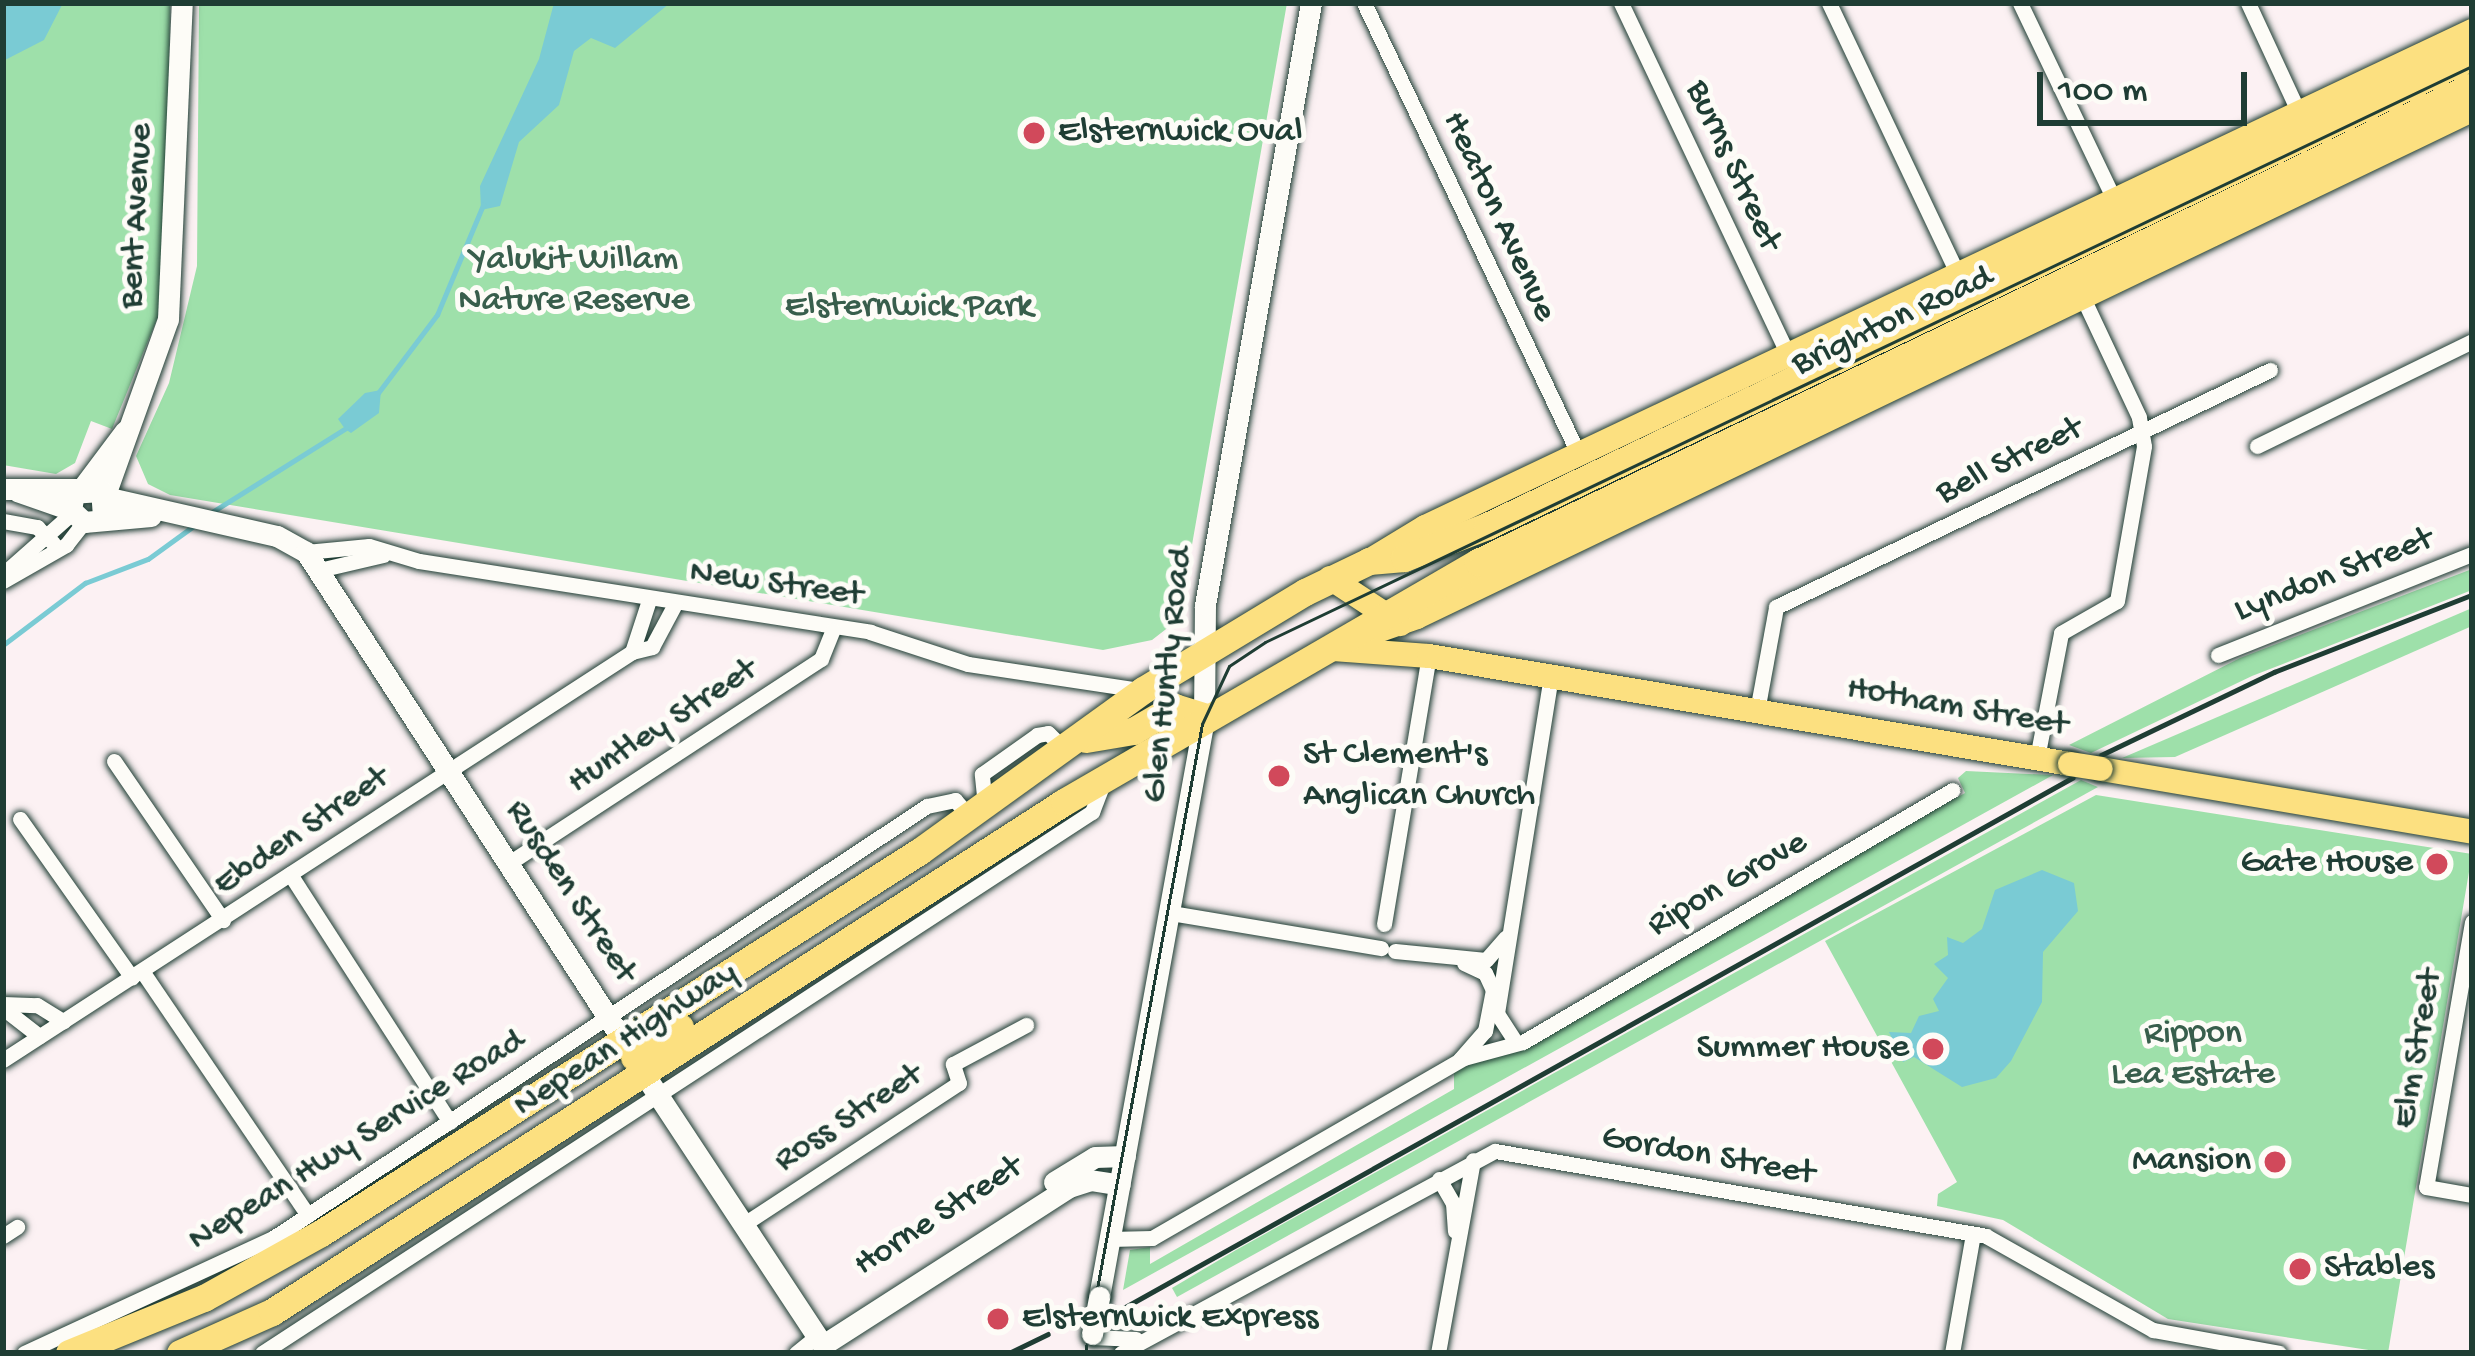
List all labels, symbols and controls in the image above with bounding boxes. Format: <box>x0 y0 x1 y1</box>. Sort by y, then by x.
scale bar <box>2043 48 2253 122</box>
text: 100 m <box>2058 71 2148 114</box>
street label: Burns Street <box>1674 74 1790 258</box>
street label: Heaton Avenue <box>1431 105 1565 329</box>
place label: Elsternwick Oval <box>1058 111 1303 155</box>
marker: Elsternwick Oval <box>1021 120 1047 146</box>
street label: Bent Avenue <box>112 122 164 310</box>
park label: Yalukit Willam Nature Reserve <box>458 238 690 323</box>
street label: Brighton Road <box>1786 257 2000 387</box>
park label: Elsternwick Park <box>785 286 1033 330</box>
street label: Bell Street <box>1930 408 2090 516</box>
street label: Lyndon Street <box>2229 518 2439 634</box>
street label: Glen Huntly Road <box>1134 545 1204 805</box>
street label: New Street <box>687 551 865 619</box>
street label: Huntley Street <box>560 650 766 804</box>
street label: Hotham Street <box>1843 667 2071 749</box>
place label: St Clement's Anglican Church <box>1303 733 1535 818</box>
street label: Ebden Street <box>206 757 398 907</box>
marker: St Clement's Anglican Church <box>1266 763 1292 789</box>
street label: Rusden Street <box>495 792 645 992</box>
street label: Ripon Grove <box>1640 822 1816 948</box>
place label: Gate House <box>2241 842 2413 886</box>
marker: Gate House <box>2424 851 2450 877</box>
street label: Nepean Highway <box>506 952 746 1128</box>
street label: Elm Street <box>2384 966 2454 1132</box>
park label: Rippon Lea Estate <box>2111 1012 2275 1097</box>
street label: Nepean Hwy Service Road <box>181 1020 533 1262</box>
place label: Summer House <box>1696 1027 1909 1071</box>
marker: Summer House <box>1920 1036 1946 1062</box>
street label: Ross Street <box>767 1055 931 1183</box>
street label: Gordon Street <box>1598 1117 1818 1197</box>
place label: Mansion <box>2132 1140 2251 1184</box>
street label: Horne Street <box>847 1147 1031 1287</box>
marker: Mansion <box>2262 1149 2288 1175</box>
place label: Stables <box>2324 1247 2434 1291</box>
marker: Stables <box>2287 1256 2313 1282</box>
place label: Elsternwick Express <box>1022 1297 1318 1341</box>
marker: Elsternwick Express <box>985 1306 1011 1332</box>

